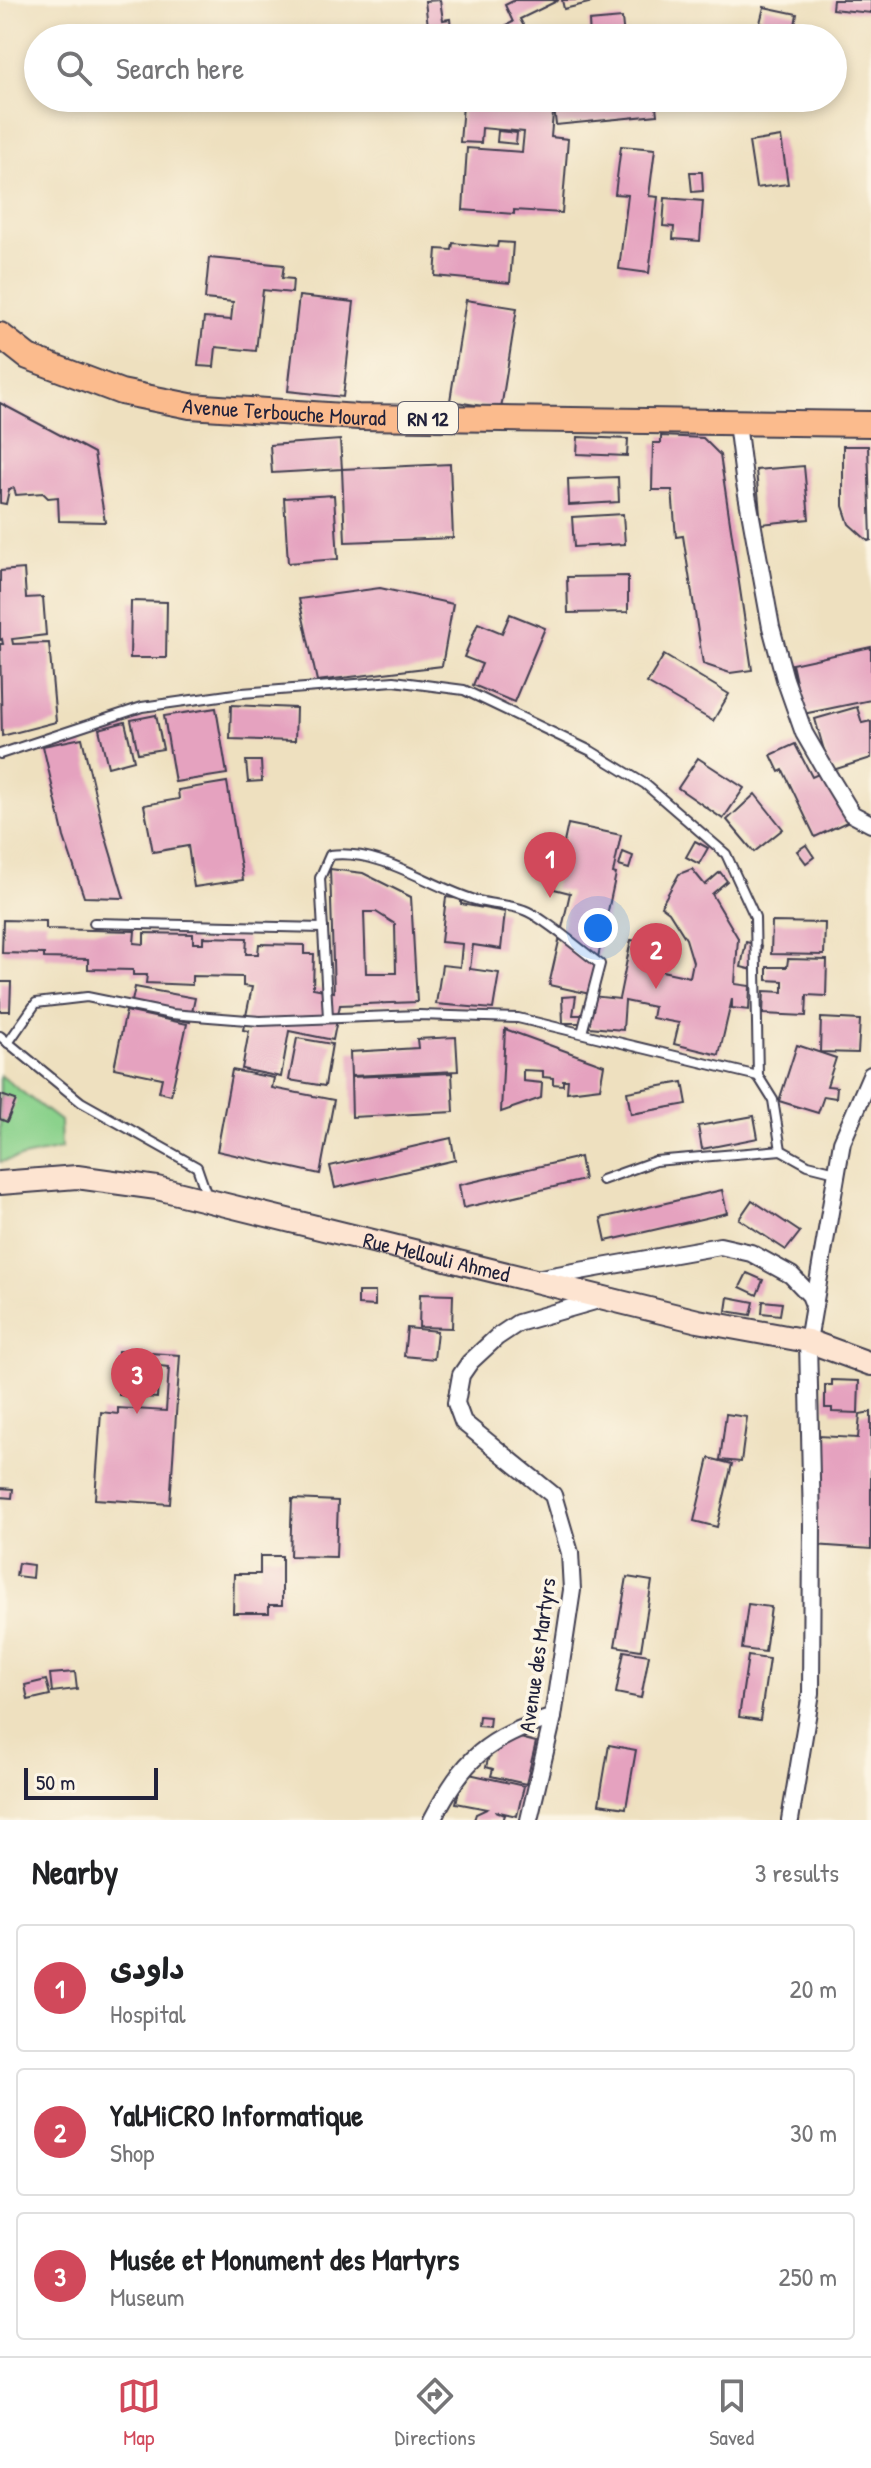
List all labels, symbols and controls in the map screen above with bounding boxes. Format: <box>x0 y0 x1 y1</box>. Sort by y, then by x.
search box <box>24 24 847 112</box>
icon: search <box>52 46 96 90</box>
text: Search here <box>116 48 244 88</box>
street label: Avenue Terbouche Mourad <box>180 390 387 432</box>
road number: RN 12 <box>398 402 458 434</box>
pin: 1 <box>524 832 576 898</box>
your location <box>578 908 618 948</box>
pin: 2 <box>630 923 682 989</box>
street label: Rue Mellouli Ahmed <box>360 1224 513 1289</box>
pin: 3 <box>111 1348 163 1414</box>
street label: Avenue des Martyrs <box>511 1576 563 1734</box>
scale bar <box>24 1764 158 1800</box>
text: 50 m <box>36 1767 75 1797</box>
text: Nearby <box>32 1849 118 1895</box>
text: 3 results <box>755 1855 839 1890</box>
text: داودى <box>110 1948 185 1988</box>
text: 1 <box>55 1971 65 2006</box>
text: 20 m <box>790 1971 837 2006</box>
text: Hospital <box>110 1996 186 2031</box>
text: YalMiCRO Informatique <box>110 2095 363 2135</box>
text: 2 <box>54 2115 66 2150</box>
text: 30 m <box>790 2115 837 2150</box>
text: Shop <box>110 2135 154 2170</box>
text: Musée et Monument des Martyrs <box>110 2239 459 2279</box>
text: 3 <box>54 2259 66 2294</box>
text: 250 m <box>779 2259 837 2294</box>
text: Museum <box>110 2279 184 2314</box>
tab: Map <box>117 2374 161 2452</box>
tab: Directions <box>395 2374 476 2452</box>
tab: Saved <box>709 2374 754 2452</box>

